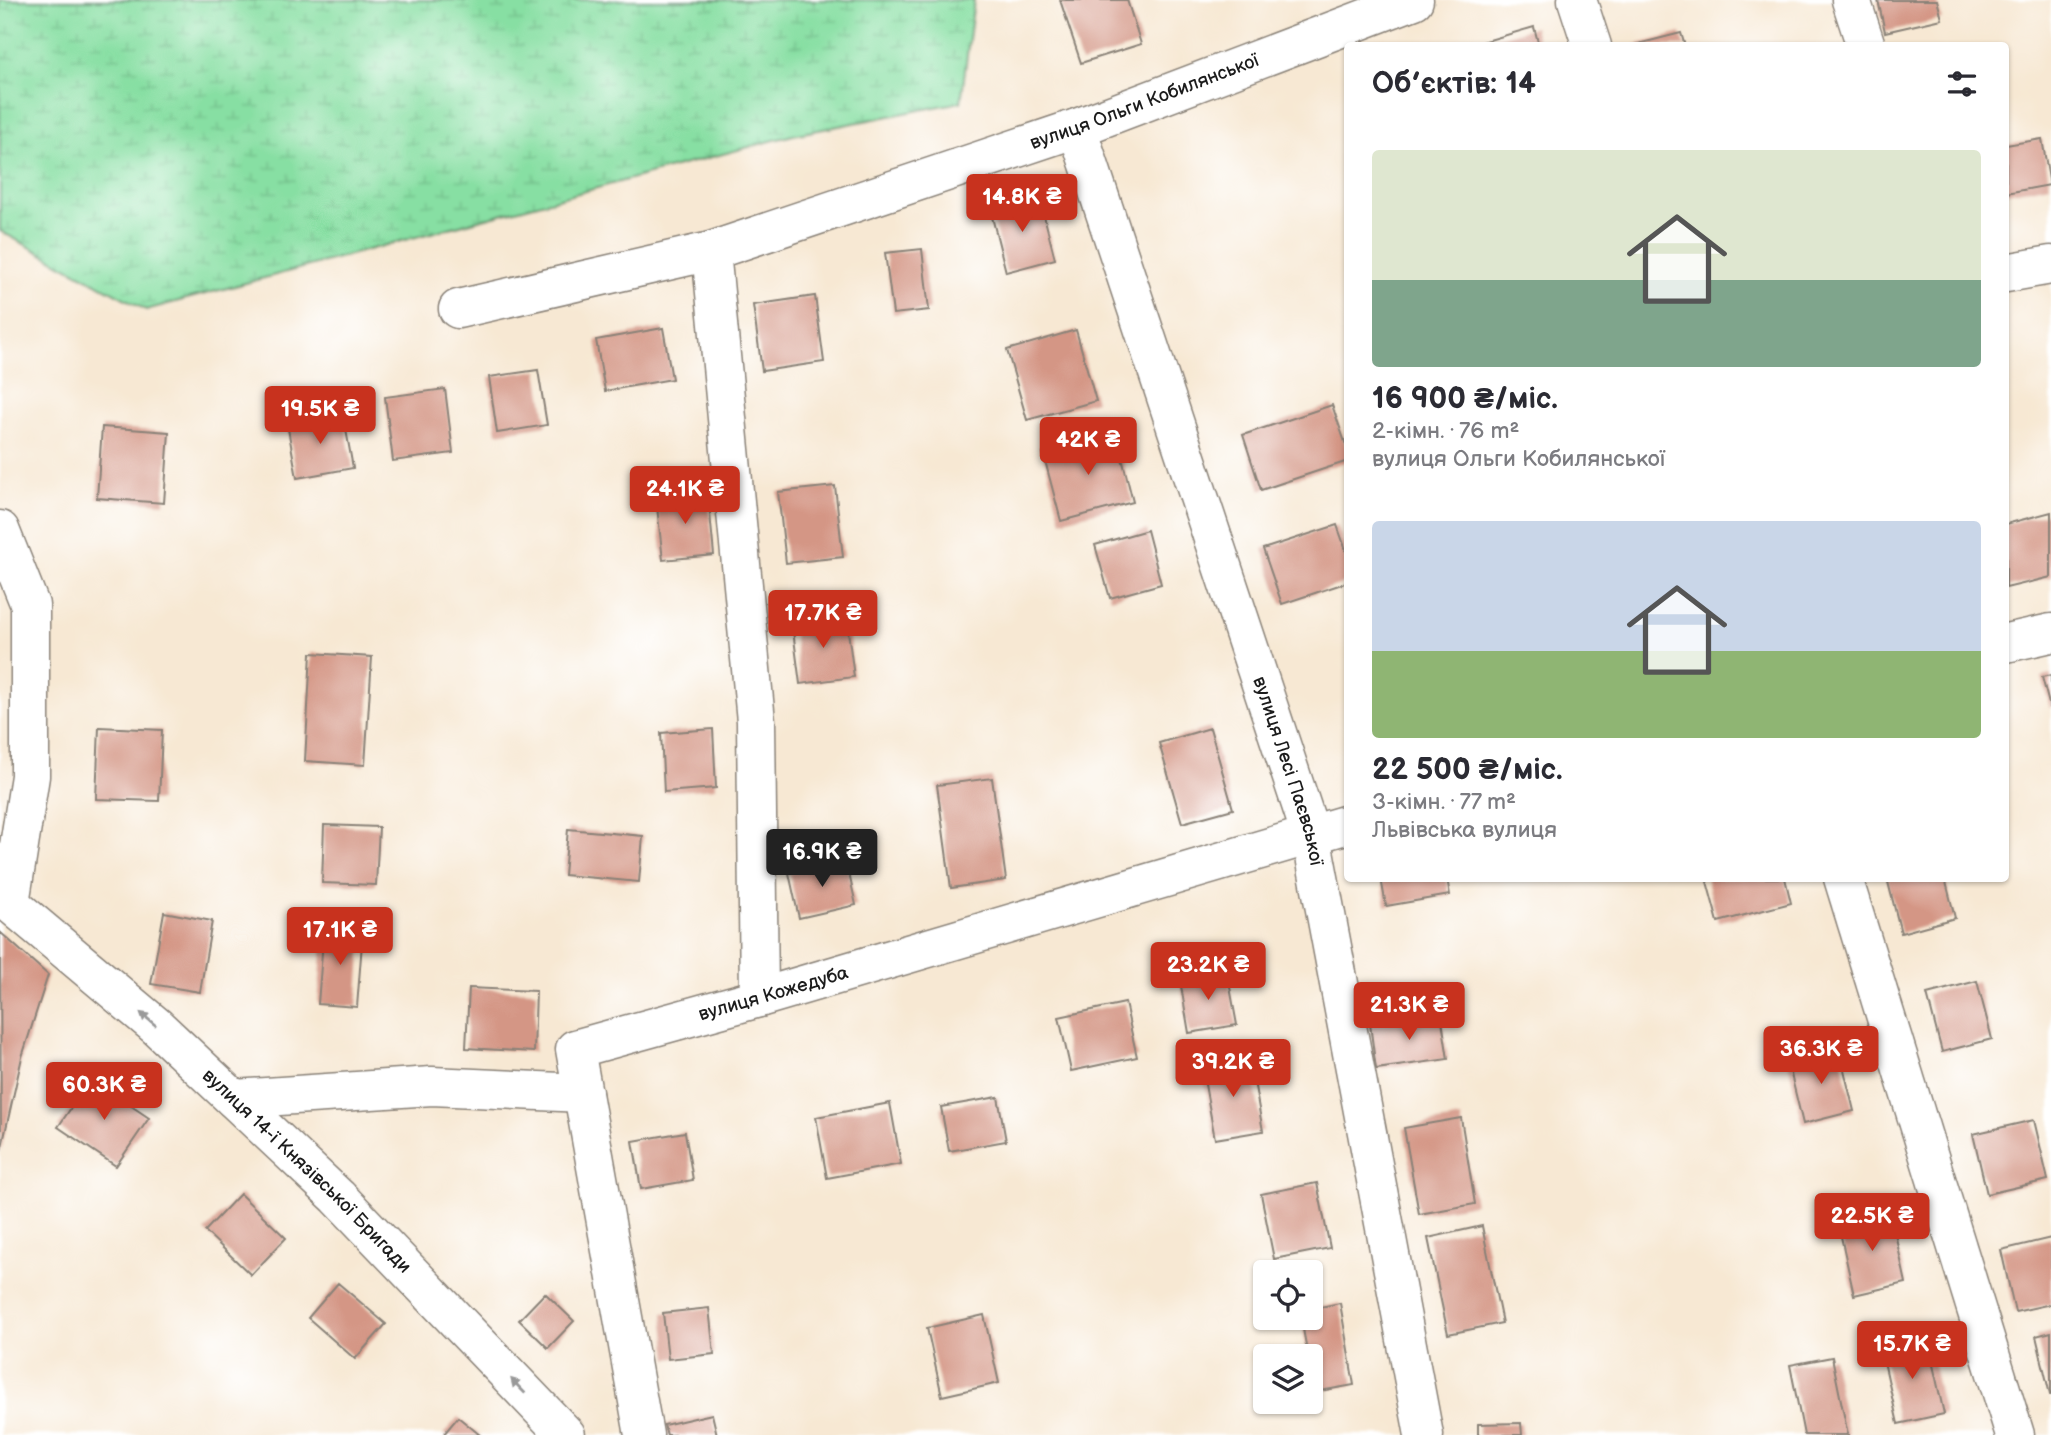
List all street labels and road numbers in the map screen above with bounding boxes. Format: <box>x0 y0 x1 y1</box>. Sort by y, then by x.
street label: вулиця Ольги Кобилянської <box>1027 48 1262 154</box>
street label: вулиця Лесі Паєвської <box>1248 674 1328 868</box>
street label: вулиця Кожедуба <box>696 961 851 1026</box>
street label: вулиця 14-ї Князівської Бригади <box>198 1064 416 1278</box>

